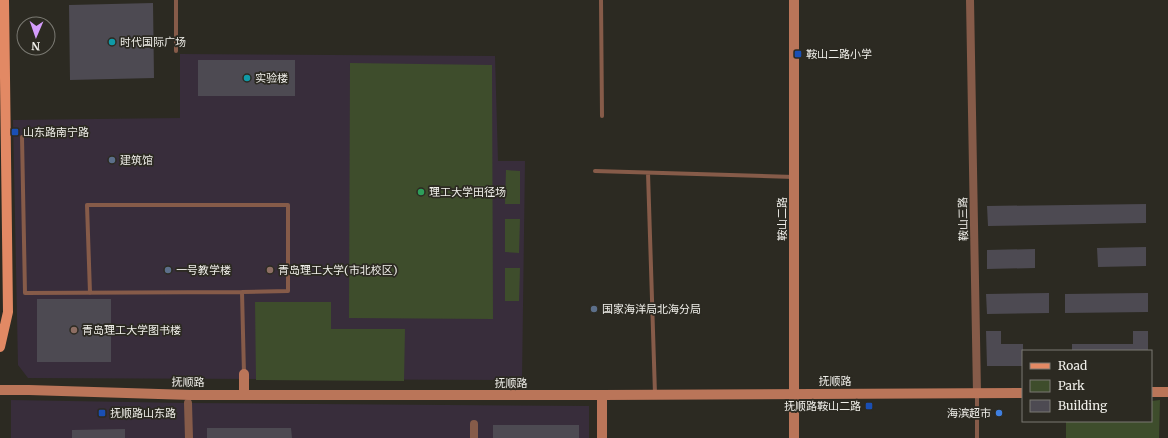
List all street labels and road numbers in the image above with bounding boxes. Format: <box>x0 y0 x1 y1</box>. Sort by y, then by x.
street label: 鞍山二路 <box>775 197 789 241</box>
street label: 鞍山三路 <box>956 197 970 241</box>
street label: 抚顺路 <box>819 374 852 388</box>
street label: 抚顺路 <box>171 375 205 389</box>
street label: 抚顺路 <box>495 376 528 390</box>

